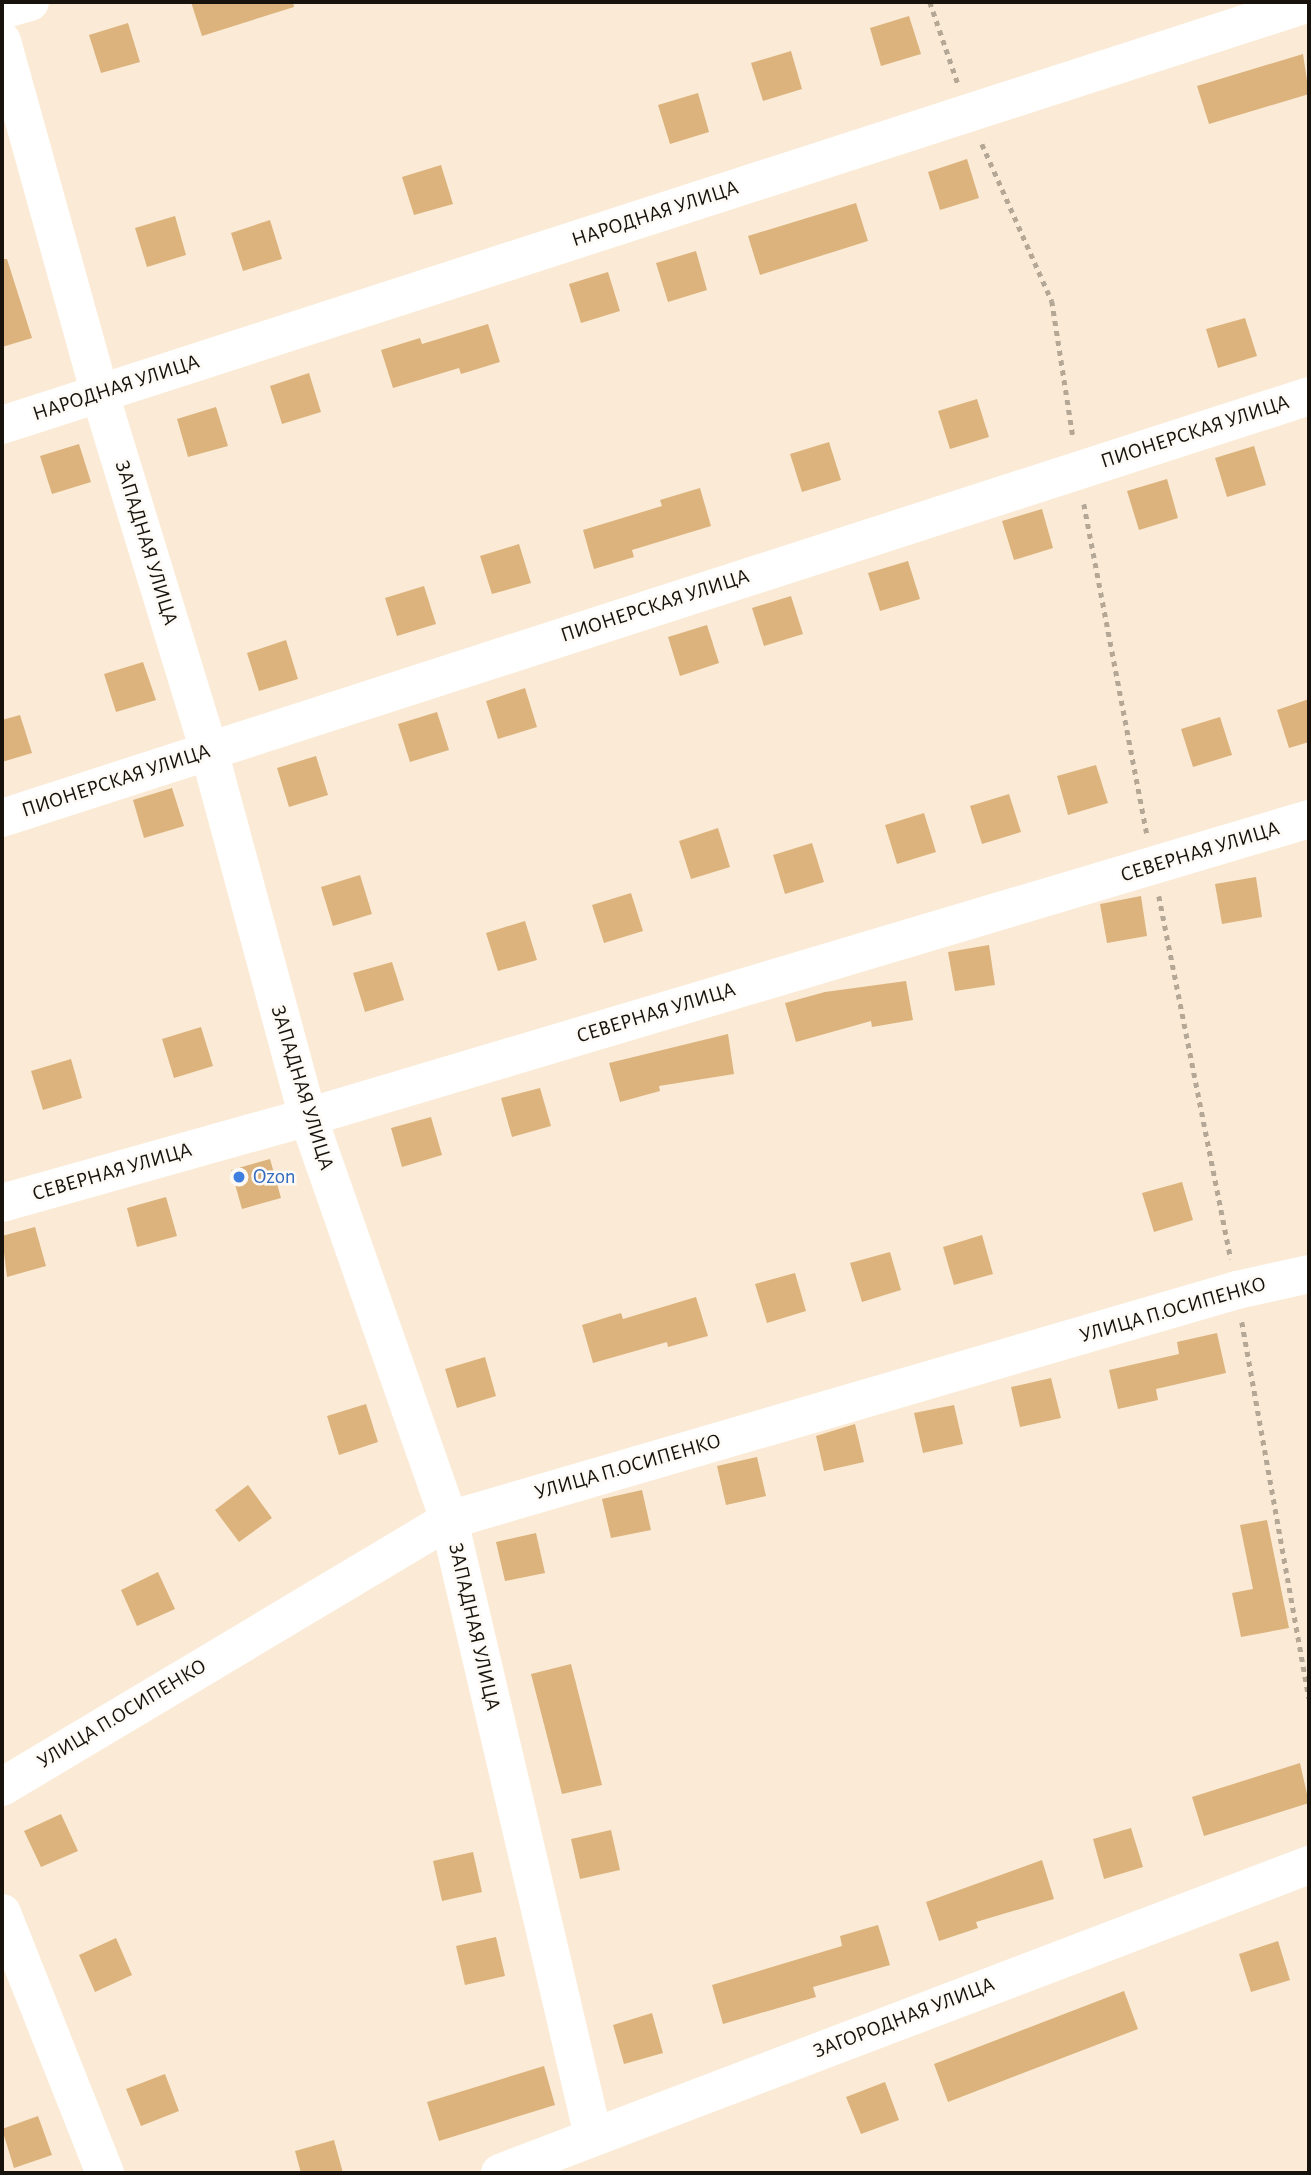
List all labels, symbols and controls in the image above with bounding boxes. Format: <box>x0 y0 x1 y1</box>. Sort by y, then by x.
street label: НАРОДНАЯ УЛИЦА <box>568 175 742 253</box>
street label: НАРОДНАЯ УЛИЦА <box>29 349 203 427</box>
street label: ПИОНЕРСКАЯ УЛИЦА <box>1098 390 1292 474</box>
street label: ЗАПАДНАЯ УЛИЦА <box>109 458 183 628</box>
street label: ПИОНЕРСКАЯ УЛИЦА <box>558 564 752 648</box>
street label: ПИОНЕРСКАЯ УЛИЦА <box>19 739 213 823</box>
street label: СЕВЕРНАЯ УЛИЦА <box>1118 816 1282 888</box>
street label: СЕВЕРНАЯ УЛИЦА <box>574 977 738 1049</box>
street label: ЗАПАДНАЯ УЛИЦА <box>265 1003 339 1173</box>
street label: СЕВЕРНАЯ УЛИЦА <box>29 1137 195 1207</box>
place label: Ozon <box>253 1164 296 1190</box>
marker: Ozon <box>231 1169 247 1185</box>
street label: УЛИЦА П.ОСИПЕНКО <box>1077 1271 1269 1349</box>
street label: УЛИЦА П.ОСИПЕНКО <box>532 1428 724 1506</box>
street label: ЗАПАДНАЯ УЛИЦА <box>443 1541 505 1713</box>
street label: УЛИЦА П.ОСИПЕНКО <box>33 1654 211 1774</box>
street label: ЗАГОРОДНАЯ УЛИЦА <box>810 1972 998 2064</box>

